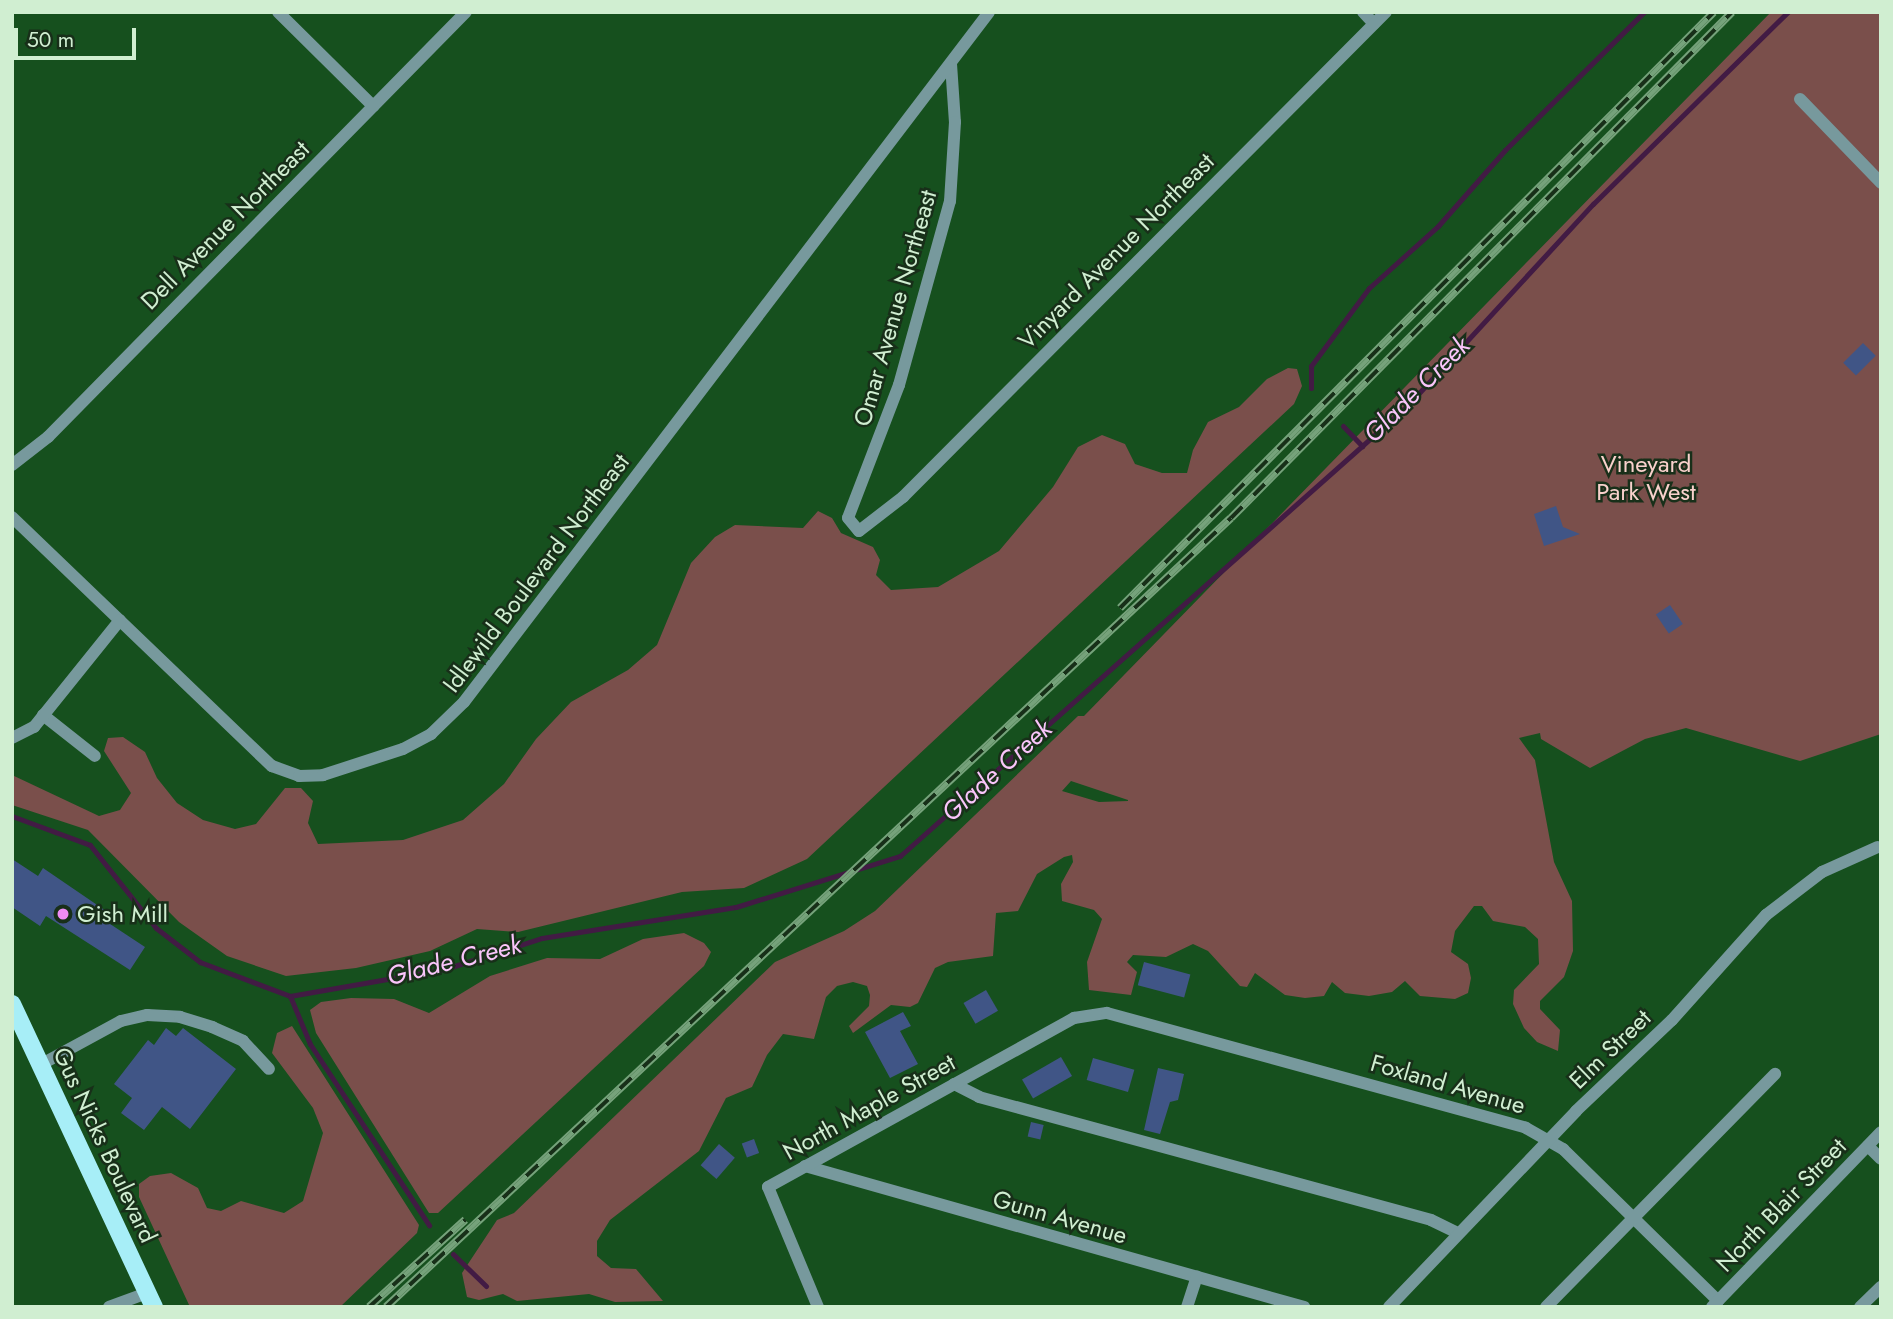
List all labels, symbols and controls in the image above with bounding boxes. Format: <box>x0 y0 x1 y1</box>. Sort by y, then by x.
scale bar <box>18 14 140 58</box>
text: 50 m <box>27 25 74 55</box>
street label: Dell Avenue Northeast <box>135 135 315 315</box>
street label: Vinyard Avenue Northeast <box>1012 147 1220 355</box>
street label: Omar Avenue Northeast <box>847 187 943 429</box>
water label: Glade Creek <box>1357 330 1477 450</box>
street label: Idlewild Boulevard Northeast <box>437 448 635 698</box>
park label: Vineyard Park West <box>1596 450 1696 506</box>
water label: Glade Creek <box>935 713 1059 829</box>
place label: Gish Mill <box>77 900 168 928</box>
marker: Gish Mill <box>55 906 71 922</box>
water label: Glade Creek <box>383 929 525 993</box>
street label: Elm Street <box>1563 1003 1657 1095</box>
street label: Gus Nicks Boulevard <box>47 1043 163 1247</box>
street label: North Maple Street <box>778 1048 960 1166</box>
street label: Foxland Avenue <box>1367 1048 1529 1120</box>
street label: North Blair Street <box>1710 1132 1852 1278</box>
street label: Gunn Avenue <box>990 1184 1130 1250</box>

